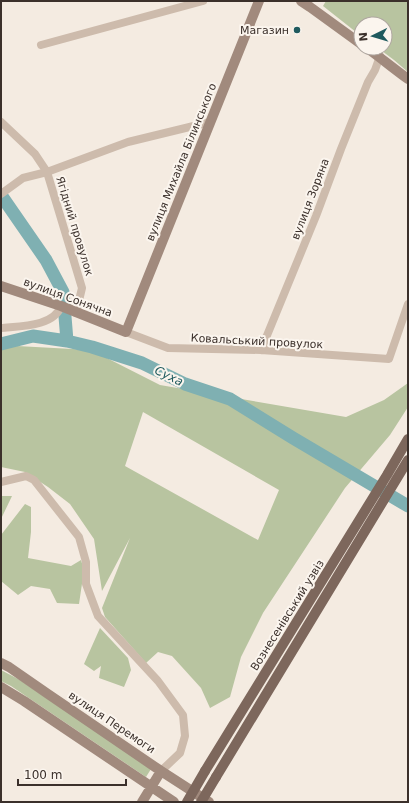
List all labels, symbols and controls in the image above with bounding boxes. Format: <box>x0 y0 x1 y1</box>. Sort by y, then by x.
north arrow <box>353 16 393 56</box>
place label: Магазин <box>240 24 289 37</box>
marker: Магазин <box>292 25 302 35</box>
text: N <box>357 32 370 42</box>
street label: вулиця Михайла Білинського <box>144 81 219 243</box>
street label: вулиця Зоряна <box>289 157 332 242</box>
street label: Ягідний провулок <box>53 175 96 278</box>
street label: вулиця Сонячна <box>22 275 114 320</box>
street label: Ковальський провулок <box>190 332 324 351</box>
water label: Суха <box>152 363 186 389</box>
street label: Вознесенівський узвіз <box>248 557 327 673</box>
street label: вулиця Перемоги <box>66 689 157 756</box>
scale bar <box>18 761 126 787</box>
text: 100 m <box>24 768 62 782</box>

